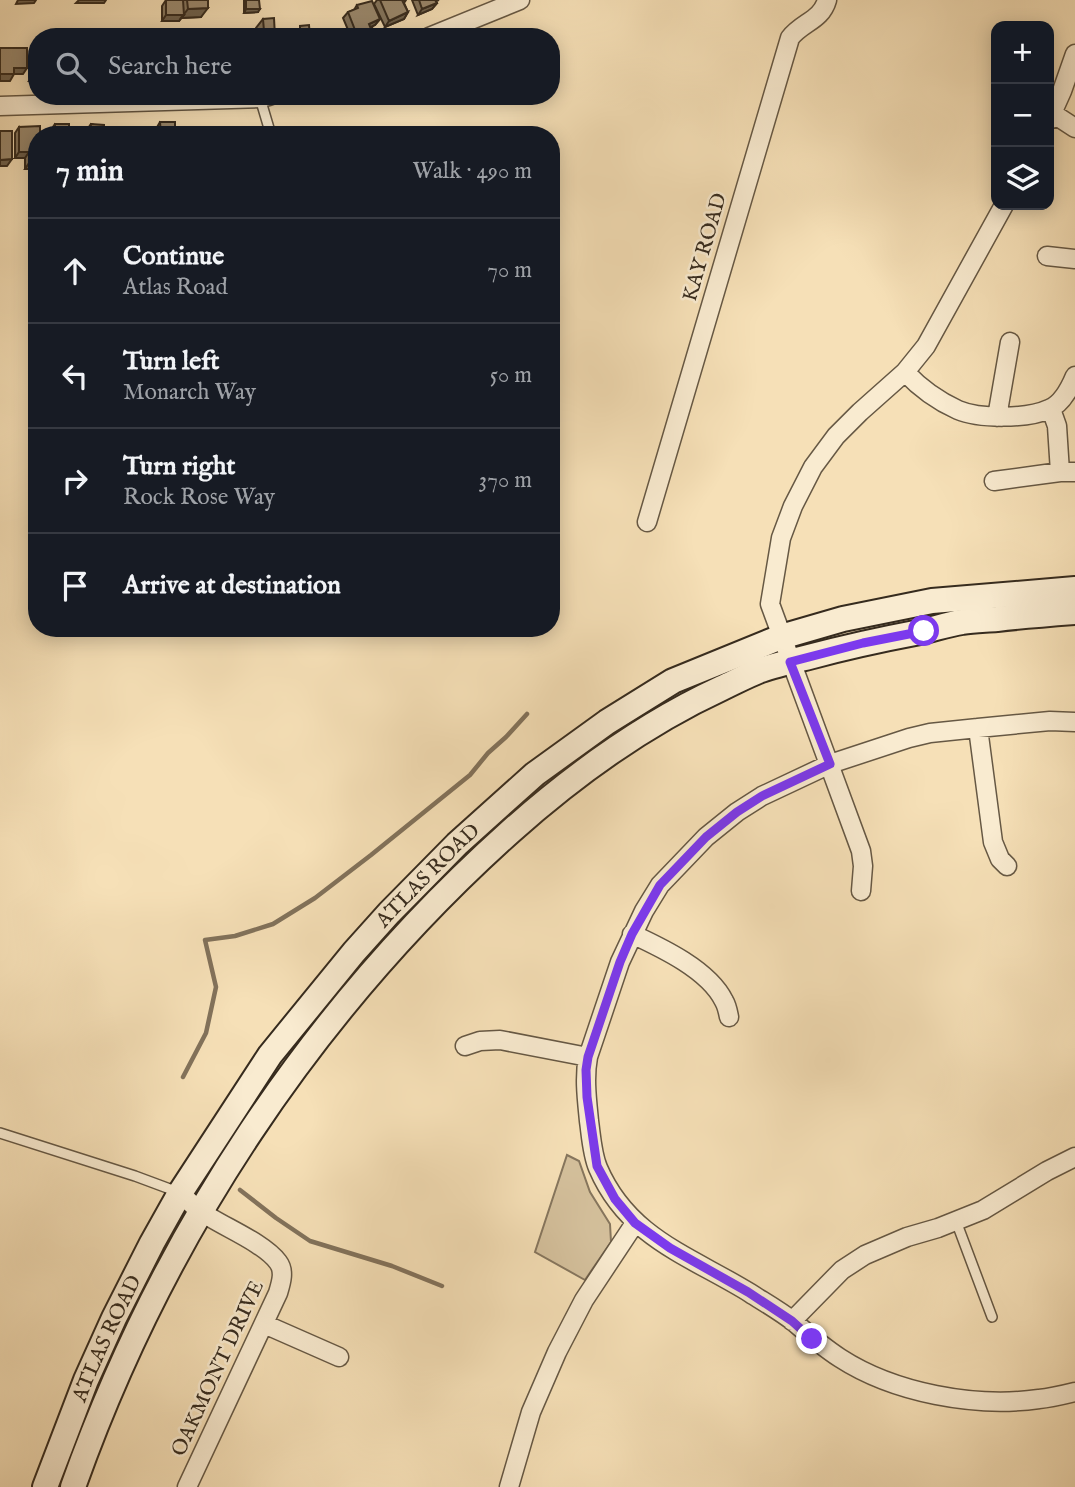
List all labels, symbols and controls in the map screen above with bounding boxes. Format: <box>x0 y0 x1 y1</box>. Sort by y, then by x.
map controls <box>991 21 1054 210</box>
button: + <box>991 21 1054 84</box>
search box <box>28 28 560 105</box>
icon: search <box>52 48 90 86</box>
text: Search here <box>108 50 232 83</box>
button: − <box>991 84 1054 147</box>
button: layers <box>991 147 1054 210</box>
text: 7 min <box>56 153 124 191</box>
text: Walk · 490 m <box>412 157 532 186</box>
street label: KAY ROAD <box>677 190 734 305</box>
text: Continue <box>123 240 224 273</box>
icon: ahead <box>56 252 94 290</box>
text: 70 m <box>487 256 532 285</box>
text: Atlas Road <box>123 273 228 302</box>
text: Turn left <box>123 345 220 378</box>
icon: left <box>56 357 94 395</box>
text: 50 m <box>490 361 532 390</box>
text: Monarch Way <box>123 378 256 407</box>
text: Turn right <box>123 450 236 483</box>
icon: right <box>56 462 94 500</box>
text: 370 m <box>479 466 532 495</box>
text: Rock Rose Way <box>123 483 275 512</box>
icon: arrive <box>56 567 94 605</box>
text: Arrive at destination <box>123 569 341 602</box>
route start <box>908 615 939 646</box>
street label: ATLAS ROAD <box>370 818 486 935</box>
street label: ATLAS ROAD <box>67 1271 149 1407</box>
street label: OAKMONT DRIVE <box>166 1276 271 1461</box>
route end <box>796 1323 827 1354</box>

